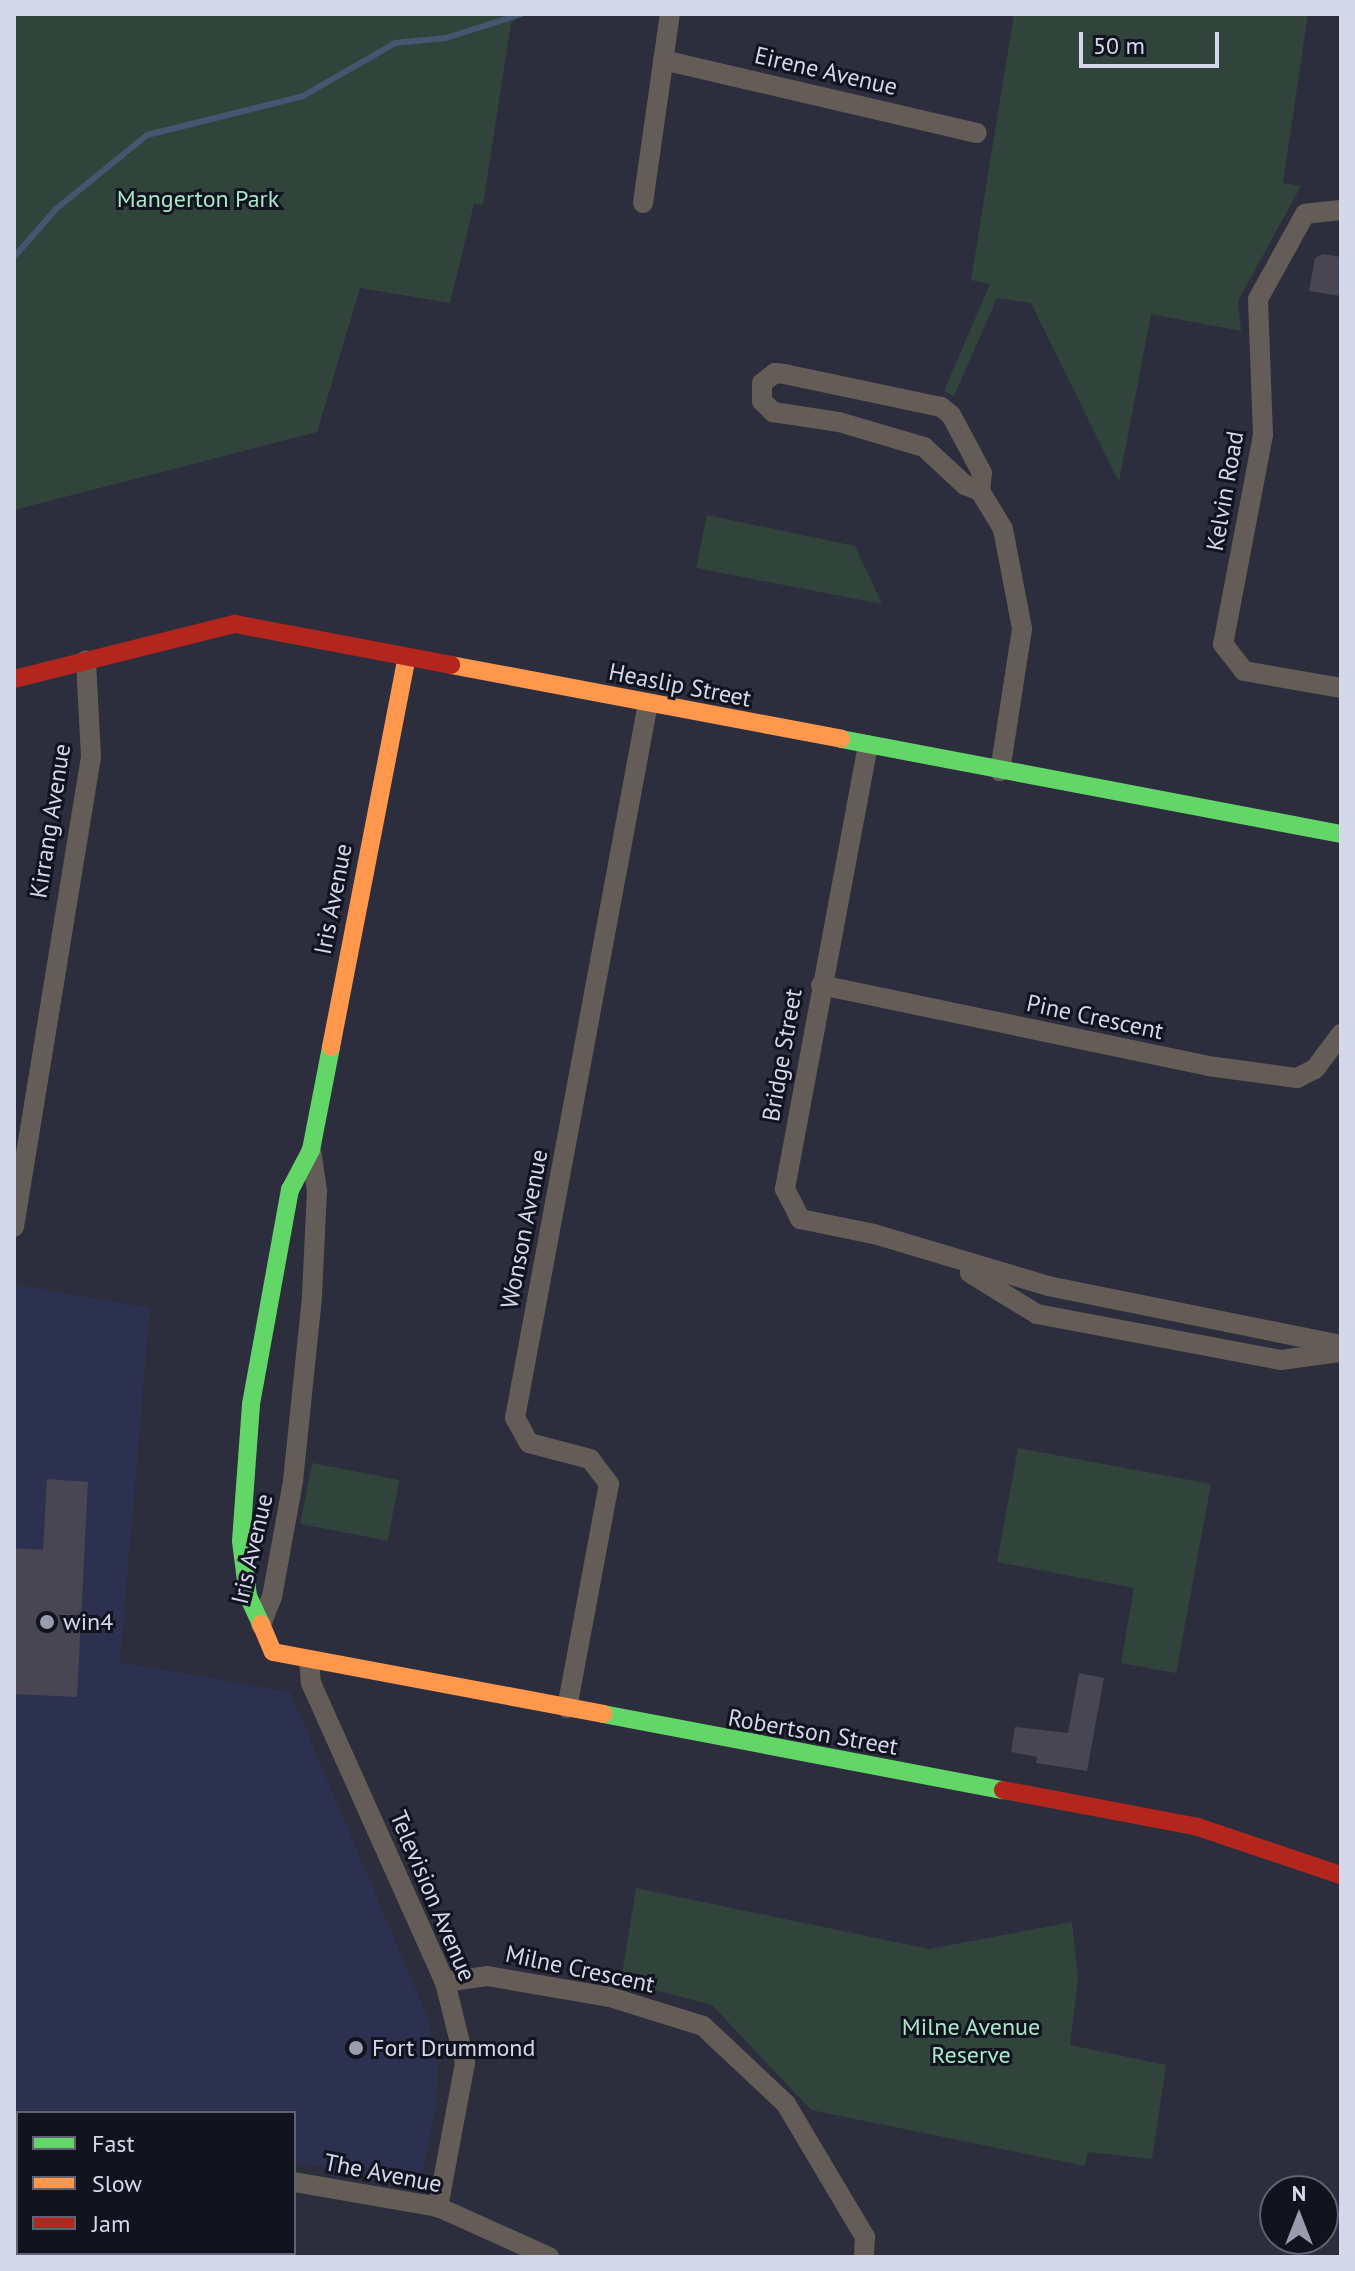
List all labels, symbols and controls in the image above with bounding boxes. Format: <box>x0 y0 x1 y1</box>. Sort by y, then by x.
scale bar <box>1083 16 1223 66</box>
text: 50 m <box>1093 30 1145 61</box>
street label: Eirene Avenue <box>751 41 901 101</box>
park label: Mangerton Park <box>117 185 279 213</box>
street label: Kelvin Road <box>1200 429 1250 553</box>
street label: Heaslip Street <box>606 657 754 713</box>
street label: Kirrang Avenue <box>24 741 76 901</box>
street label: Iris Avenue <box>308 841 358 957</box>
street label: Bridge Street <box>756 986 808 1124</box>
street label: Pine Crescent <box>1024 988 1166 1046</box>
street label: Wonson Avenue <box>494 1147 554 1311</box>
street label: Iris Avenue <box>225 1491 279 1607</box>
place label: win4 <box>63 1608 113 1636</box>
marker: win4 <box>38 1613 56 1631</box>
street label: Robertson Street <box>726 1703 900 1761</box>
street label: Television Avenue <box>384 1806 482 1986</box>
street label: Milne Crescent <box>503 1939 657 1999</box>
park label: Milne Avenue Reserve <box>901 2013 1041 2069</box>
place label: Fort Drummond <box>372 2034 535 2062</box>
marker: Fort Drummond <box>347 2039 365 2057</box>
legend <box>16 2111 296 2255</box>
text: Fast <box>92 2128 135 2159</box>
street label: The Avenue <box>321 2147 445 2199</box>
text: Slow <box>92 2168 142 2199</box>
north arrow <box>1259 2175 1339 2255</box>
text: N <box>1292 2179 1306 2207</box>
text: Jam <box>92 2208 130 2239</box>

